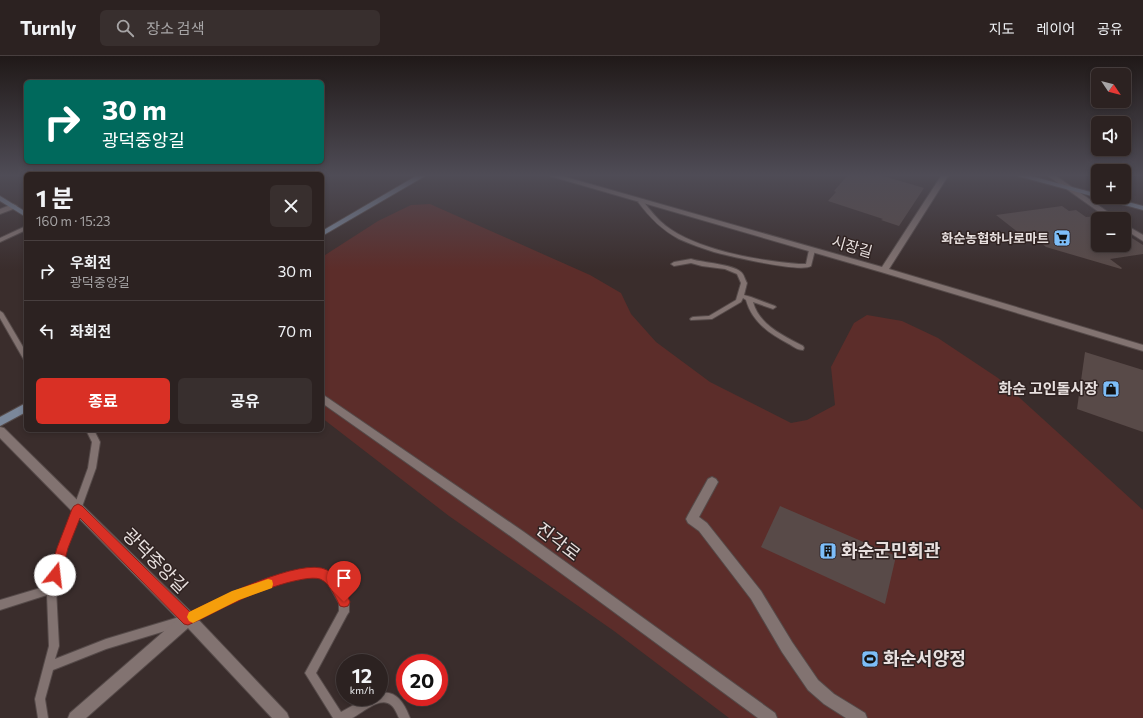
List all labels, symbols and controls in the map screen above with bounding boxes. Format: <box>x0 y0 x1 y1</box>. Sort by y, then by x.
search box <box>100 10 380 46</box>
text: Turnly <box>20 16 76 39</box>
icon: search <box>114 17 136 39</box>
text: 장소 검색 <box>146 19 204 37</box>
text: 지도 <box>989 20 1015 37</box>
text: 레이어 <box>1037 20 1075 37</box>
text: 공유 <box>1097 20 1123 37</box>
north arrow <box>1091 68 1131 108</box>
map controls <box>1091 68 1131 252</box>
text: 30 m <box>102 92 167 126</box>
icon: right <box>36 96 88 148</box>
button: sound <box>1091 116 1131 156</box>
text: 광덕중앙길 <box>102 129 185 151</box>
button: + <box>1091 164 1131 204</box>
text: 1 분 <box>36 183 74 212</box>
button: close <box>270 185 312 227</box>
button: − <box>1091 212 1131 252</box>
text: 160 m · 15:23 <box>36 213 111 229</box>
supermarket icon: 화순농협하나로마트 <box>1052 228 1072 248</box>
place label: 화순농협하나로마트 <box>941 230 1049 246</box>
street label: 시장길 <box>830 232 875 260</box>
text: 우회전 <box>70 253 111 271</box>
icon: right <box>36 260 58 282</box>
text: 30 m <box>278 262 312 280</box>
text: 광덕중앙길 <box>70 274 130 290</box>
icon: left <box>36 320 58 342</box>
text: 좌회전 <box>70 322 111 340</box>
text: 70 m <box>278 322 312 340</box>
button: 종료 <box>36 378 170 424</box>
button: 공유 <box>178 378 312 424</box>
place label: 화순 고인돌시장 <box>999 379 1098 397</box>
shop icon: 화순 고인돌시장 <box>1101 379 1121 399</box>
street label: 진각로 <box>532 517 585 565</box>
street label: 광덕중앙길 <box>119 523 193 597</box>
place label: 화순군민회관 <box>841 539 941 561</box>
building icon: 화순군민회관 <box>818 541 838 561</box>
position arrow <box>34 554 76 596</box>
pin <box>327 561 361 602</box>
icon: arrive <box>333 567 355 589</box>
place label: 화순서양정 <box>883 647 966 669</box>
sports icon: 화순서양정 <box>860 649 880 669</box>
speed limit sign: 20 <box>396 654 448 706</box>
text: 12 <box>352 663 372 687</box>
text: km/h <box>350 684 374 696</box>

